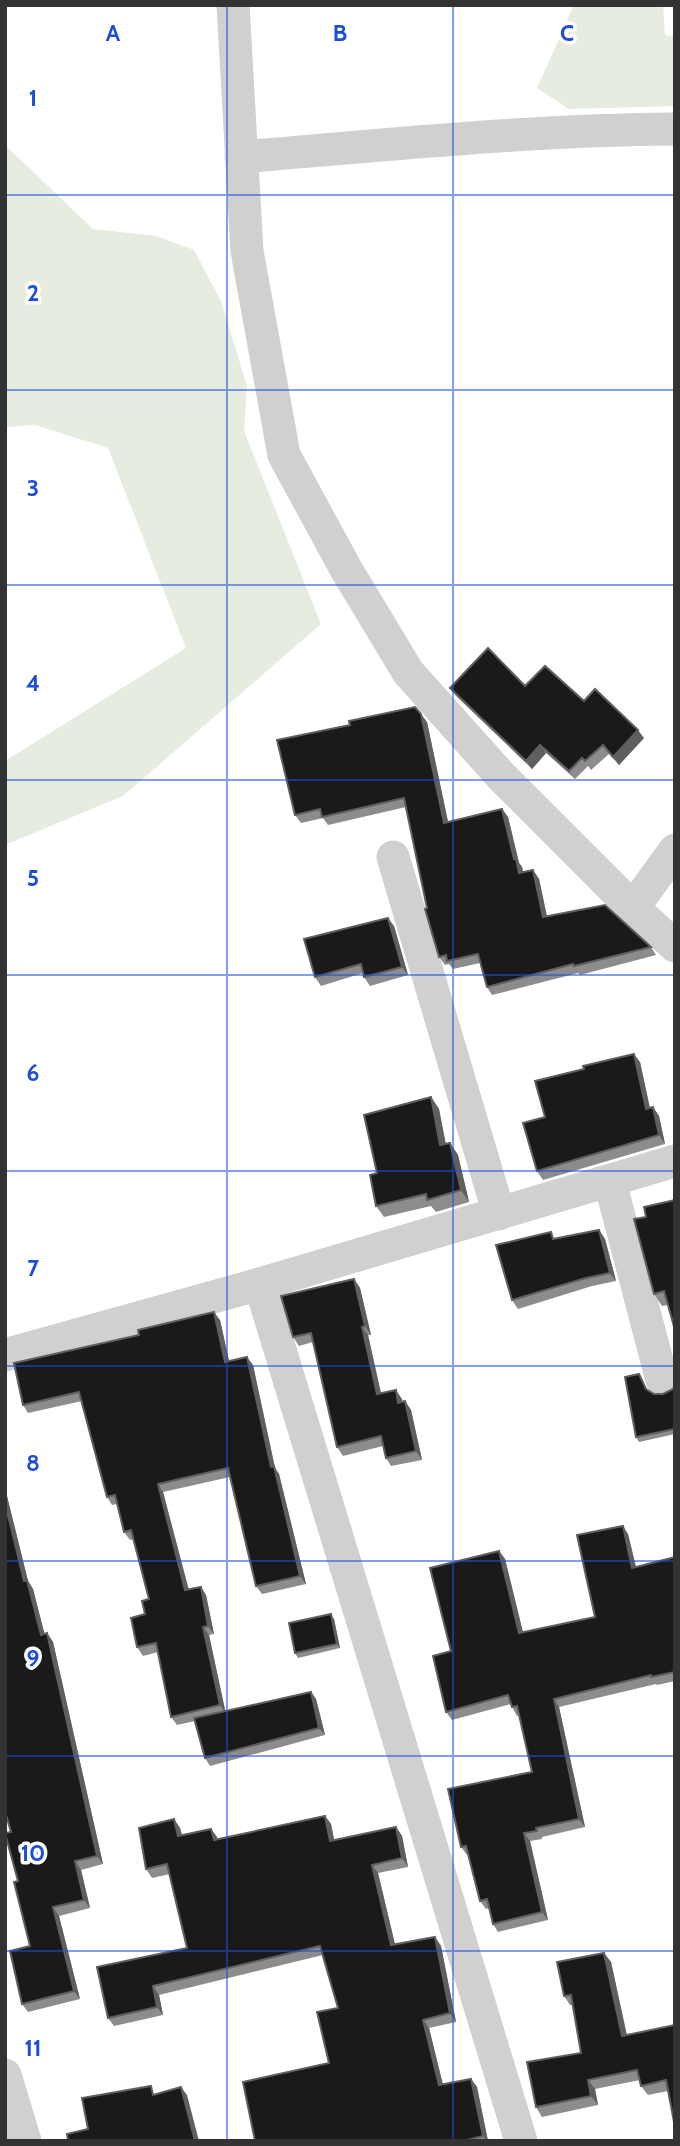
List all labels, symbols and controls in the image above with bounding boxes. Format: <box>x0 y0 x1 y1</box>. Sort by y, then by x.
text: A <box>106 19 121 47</box>
text: B <box>333 19 347 47</box>
text: C <box>560 19 574 47</box>
text: 1 <box>29 84 37 112</box>
text: 2 <box>27 279 39 307</box>
text: 3 <box>27 474 39 502</box>
text: 4 <box>26 669 40 697</box>
text: 5 <box>27 864 39 892</box>
text: 6 <box>27 1059 39 1087</box>
text: 7 <box>27 1254 39 1282</box>
text: 8 <box>26 1449 40 1477</box>
text: 9 <box>27 1644 39 1672</box>
text: 10 <box>21 1839 45 1867</box>
text: 11 <box>25 2034 41 2062</box>

